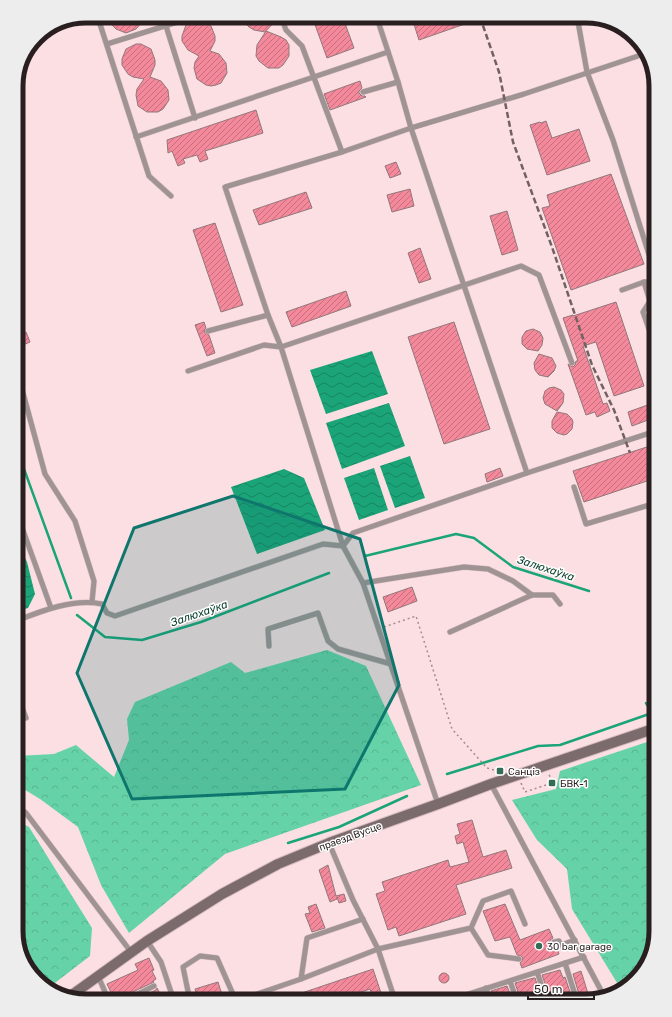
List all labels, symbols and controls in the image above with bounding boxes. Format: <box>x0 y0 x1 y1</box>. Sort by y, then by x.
water label: Залюхаўка <box>515 553 577 584</box>
water label: Залюхаўка <box>168 598 230 630</box>
marker: Санціз <box>495 766 505 776</box>
place label: Санціз <box>508 766 540 778</box>
marker: БВК-1 <box>547 778 557 788</box>
place label: БВК-1 <box>560 778 588 790</box>
street label: праезд Вусце <box>317 820 384 854</box>
marker: 30 bar garage <box>534 941 544 951</box>
place label: 30 bar garage <box>547 941 612 953</box>
scale bar <box>528 975 594 1001</box>
text: 50 m <box>534 982 562 996</box>

